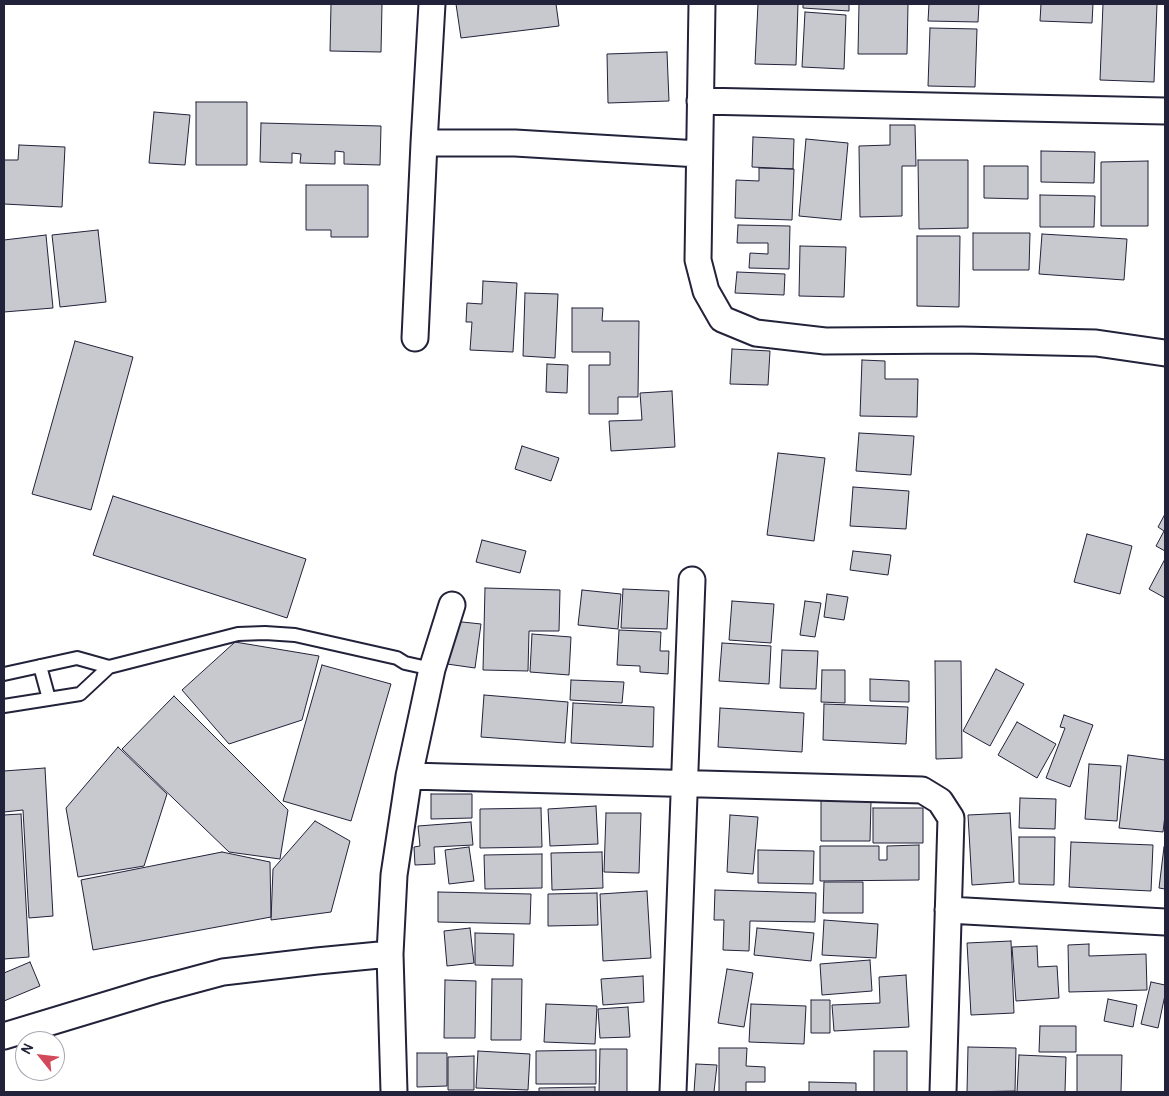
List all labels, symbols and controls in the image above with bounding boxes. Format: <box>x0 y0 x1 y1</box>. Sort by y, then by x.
north arrow <box>15 1031 65 1081</box>
text: N <box>18 1041 37 1057</box>

